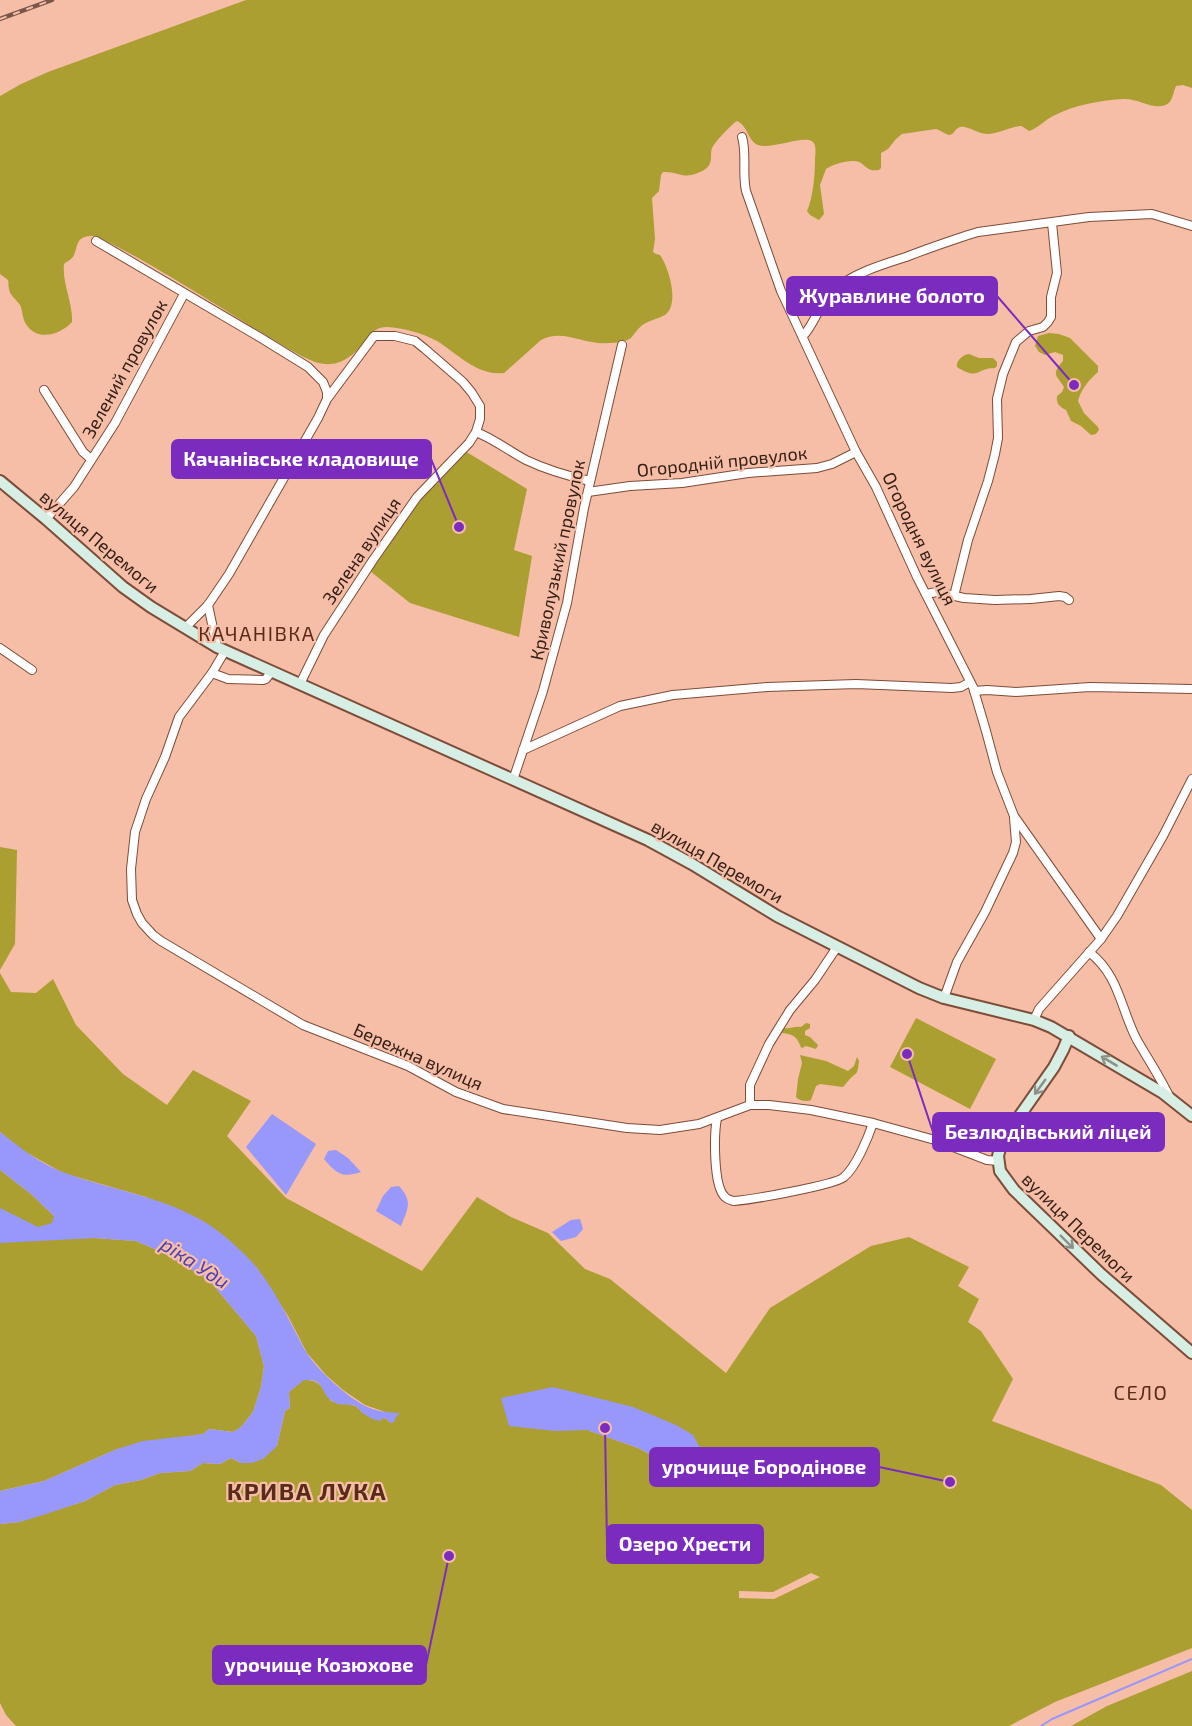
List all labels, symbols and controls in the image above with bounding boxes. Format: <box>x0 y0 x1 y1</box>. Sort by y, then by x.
callout: Журавлине болото <box>787 277 997 315</box>
text: Журавлине болото <box>799 283 985 307</box>
street label: Зелений провулок <box>77 295 172 442</box>
callout: Качанівське кладовище <box>172 440 431 478</box>
street label: Огородній провулок <box>636 441 808 481</box>
text: Качанівське кладовище <box>183 446 419 470</box>
street label: Криволузький провулок <box>525 457 589 662</box>
street label: Огородня вулиця <box>878 468 962 609</box>
street label: вулиця Перемоги <box>36 485 164 597</box>
street label: Зелена вулиця <box>317 493 405 608</box>
district label: КАЧАНІВКА <box>198 621 316 645</box>
street label: вулиця Перемоги <box>648 814 787 908</box>
street label: Бережна вулиця <box>350 1018 486 1094</box>
one-way arrow <box>1101 1055 1118 1067</box>
one-way arrow <box>1034 1079 1046 1095</box>
callout: Безлюдівський ліцей <box>933 1113 1164 1151</box>
text: Безлюдівський ліцей <box>945 1119 1151 1143</box>
street label: вулиця Перемоги <box>1018 1168 1140 1287</box>
water label: ріка Уди <box>157 1231 234 1293</box>
one-way arrow <box>1060 1235 1075 1249</box>
district label: СЕЛО <box>1114 1380 1168 1404</box>
callout: урочище Бородінове <box>650 1448 879 1486</box>
text: урочище Бородінове <box>662 1454 866 1478</box>
district label: КРИВА ЛУКА <box>227 1476 387 1505</box>
callout: Озеро Хрести <box>607 1525 763 1563</box>
text: Озеро Хрести <box>619 1531 751 1555</box>
callout: урочище Козюхове <box>213 1646 426 1684</box>
text: урочище Козюхове <box>225 1652 413 1676</box>

